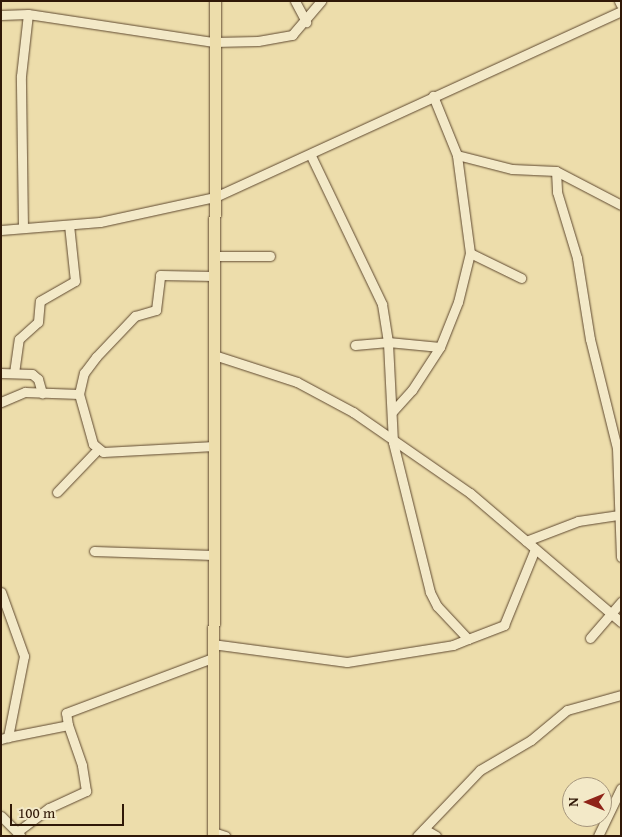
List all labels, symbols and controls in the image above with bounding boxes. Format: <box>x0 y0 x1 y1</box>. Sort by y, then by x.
north arrow <box>562 777 612 827</box>
scale bar <box>12 794 126 826</box>
text: N <box>563 797 583 807</box>
text: 100 m <box>18 802 55 823</box>

